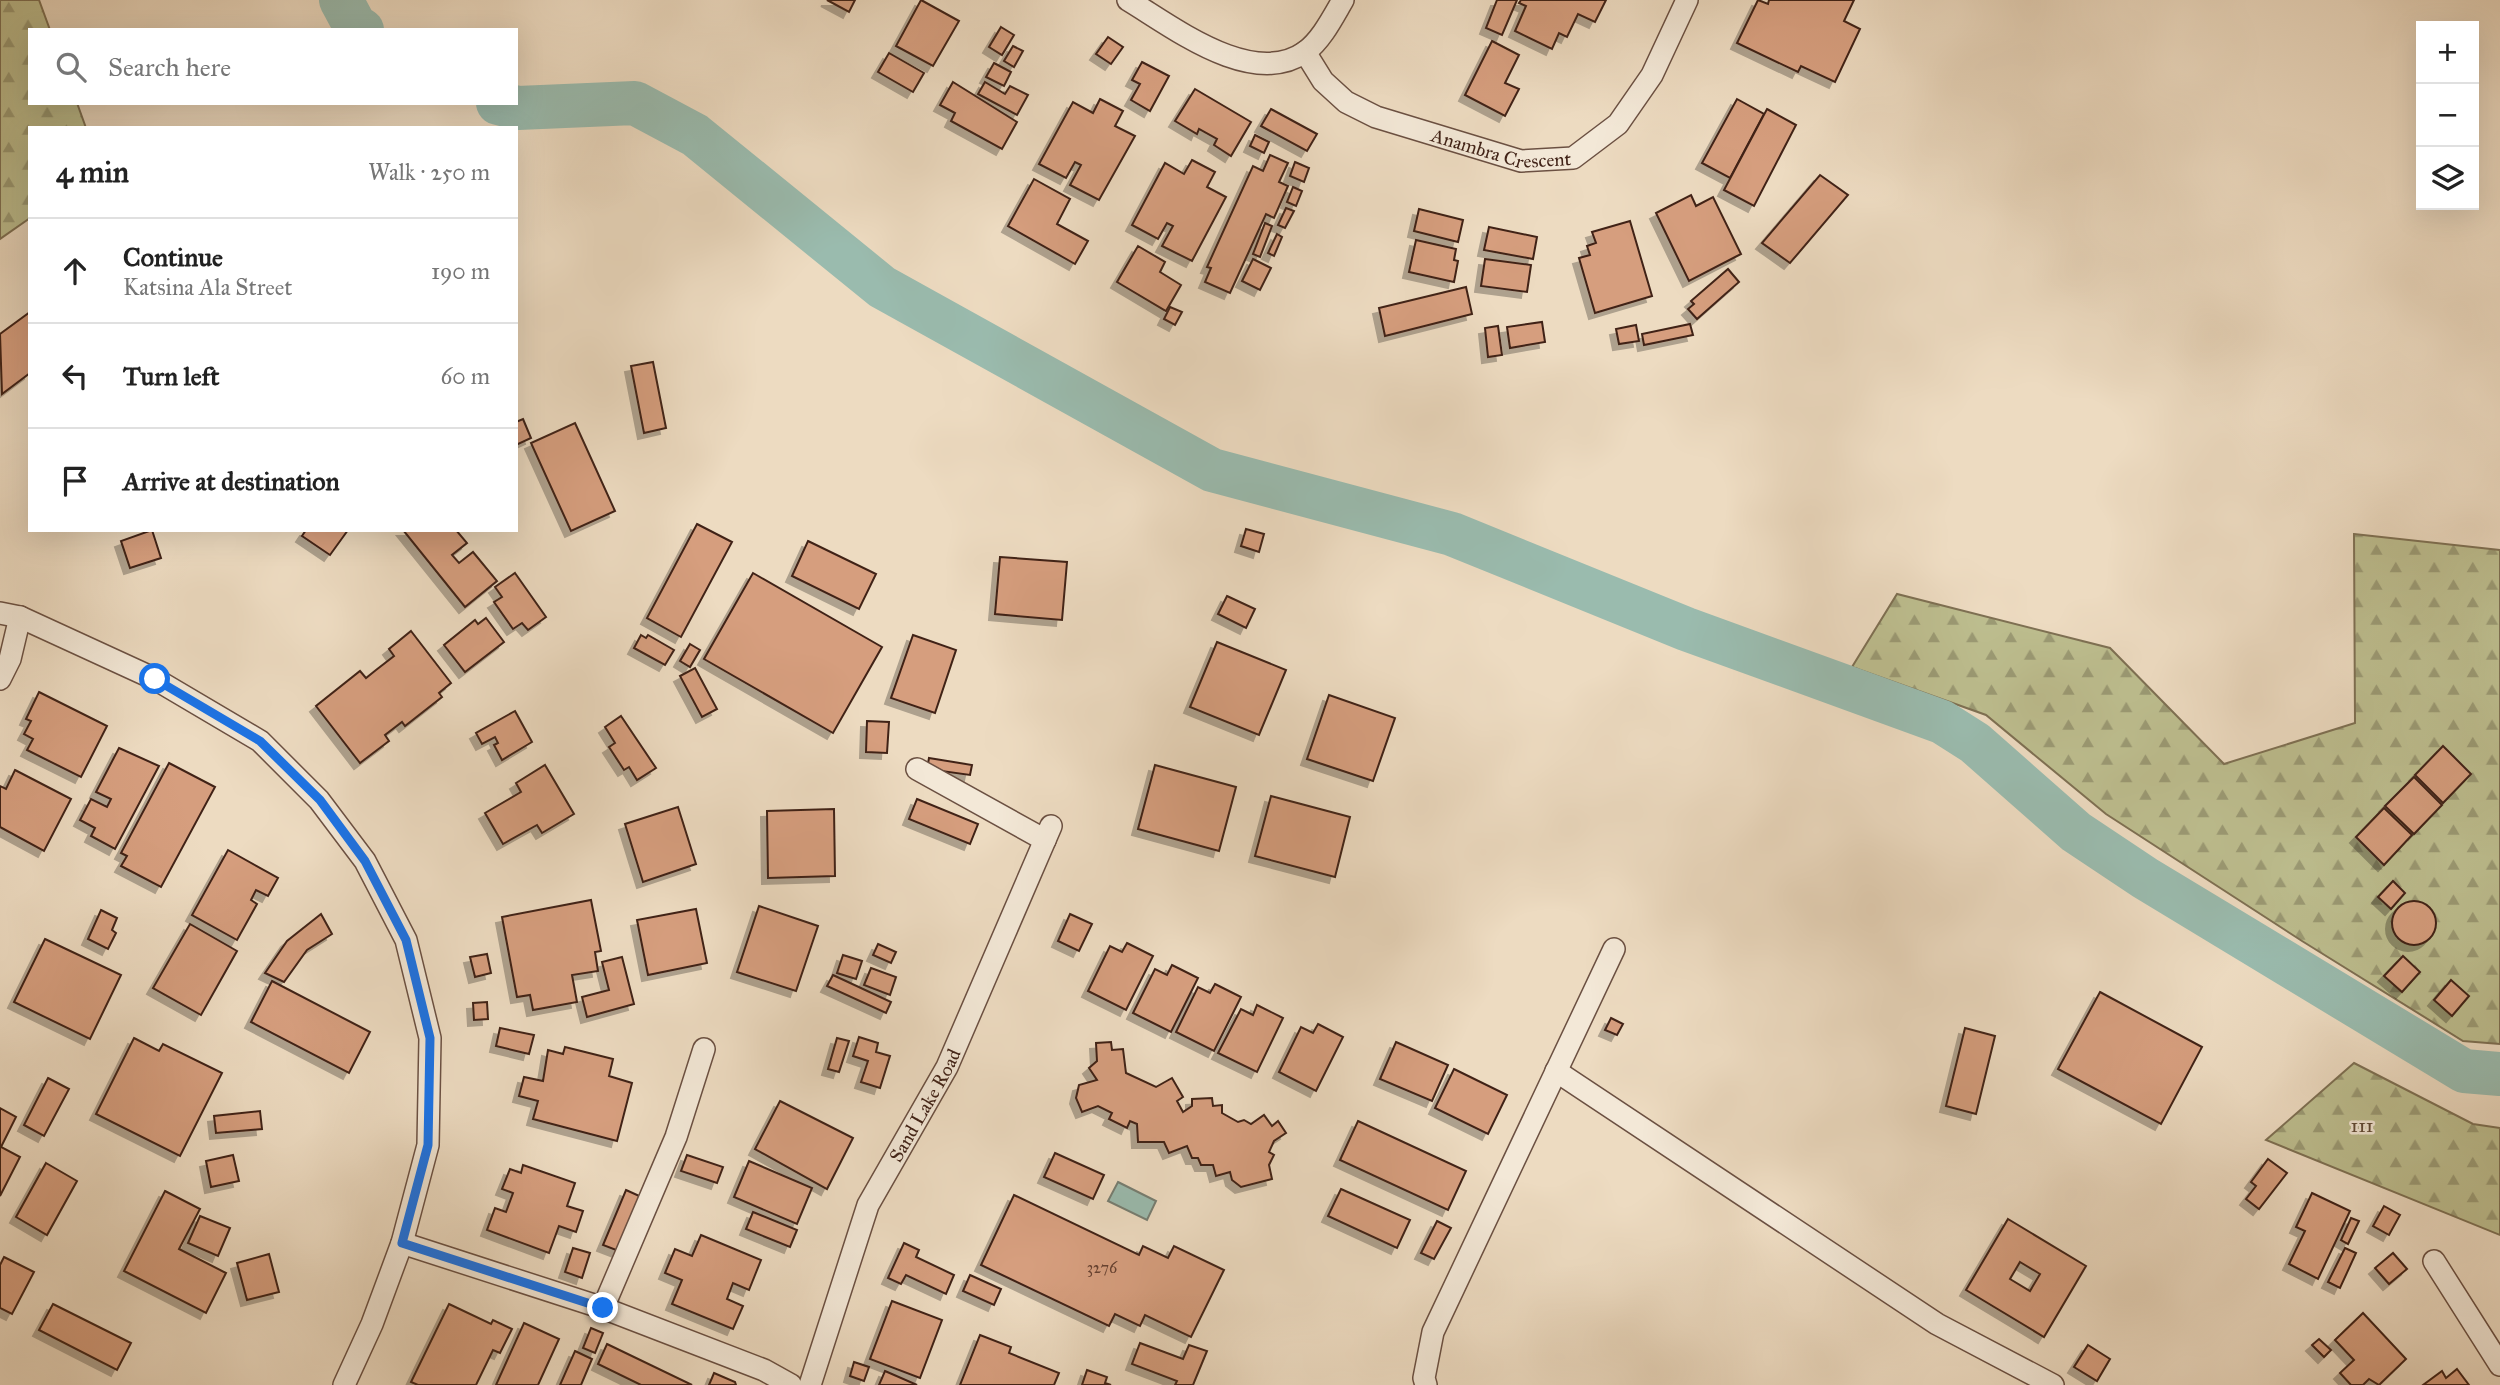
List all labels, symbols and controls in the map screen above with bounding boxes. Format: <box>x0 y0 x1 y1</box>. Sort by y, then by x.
map controls <box>2416 21 2479 210</box>
button: + <box>2416 21 2479 84</box>
search box <box>28 28 518 105</box>
icon: search <box>52 48 90 86</box>
text: Search here <box>108 51 231 83</box>
button: − <box>2416 84 2479 147</box>
street label: Anambra Crescent <box>1428 123 1572 173</box>
button: layers <box>2416 147 2479 210</box>
text: 4 min <box>56 154 129 190</box>
text: Walk · 250 m <box>368 158 490 186</box>
text: Continue <box>123 241 223 273</box>
icon: ahead <box>56 252 94 290</box>
text: 190 m <box>431 257 490 285</box>
text: Katsina Ala Street <box>123 273 293 301</box>
icon: left <box>56 357 94 395</box>
text: Turn left <box>123 360 219 392</box>
text: 60 m <box>441 362 490 390</box>
icon: arrive <box>56 462 94 500</box>
text: Arrive at destination <box>123 465 340 497</box>
route start <box>139 663 170 694</box>
street label: Sand Lake Road <box>884 1045 966 1166</box>
park label: 111 <box>2351 1114 2373 1137</box>
house number: 3276 <box>1087 1258 1118 1277</box>
route end <box>587 1292 618 1323</box>

